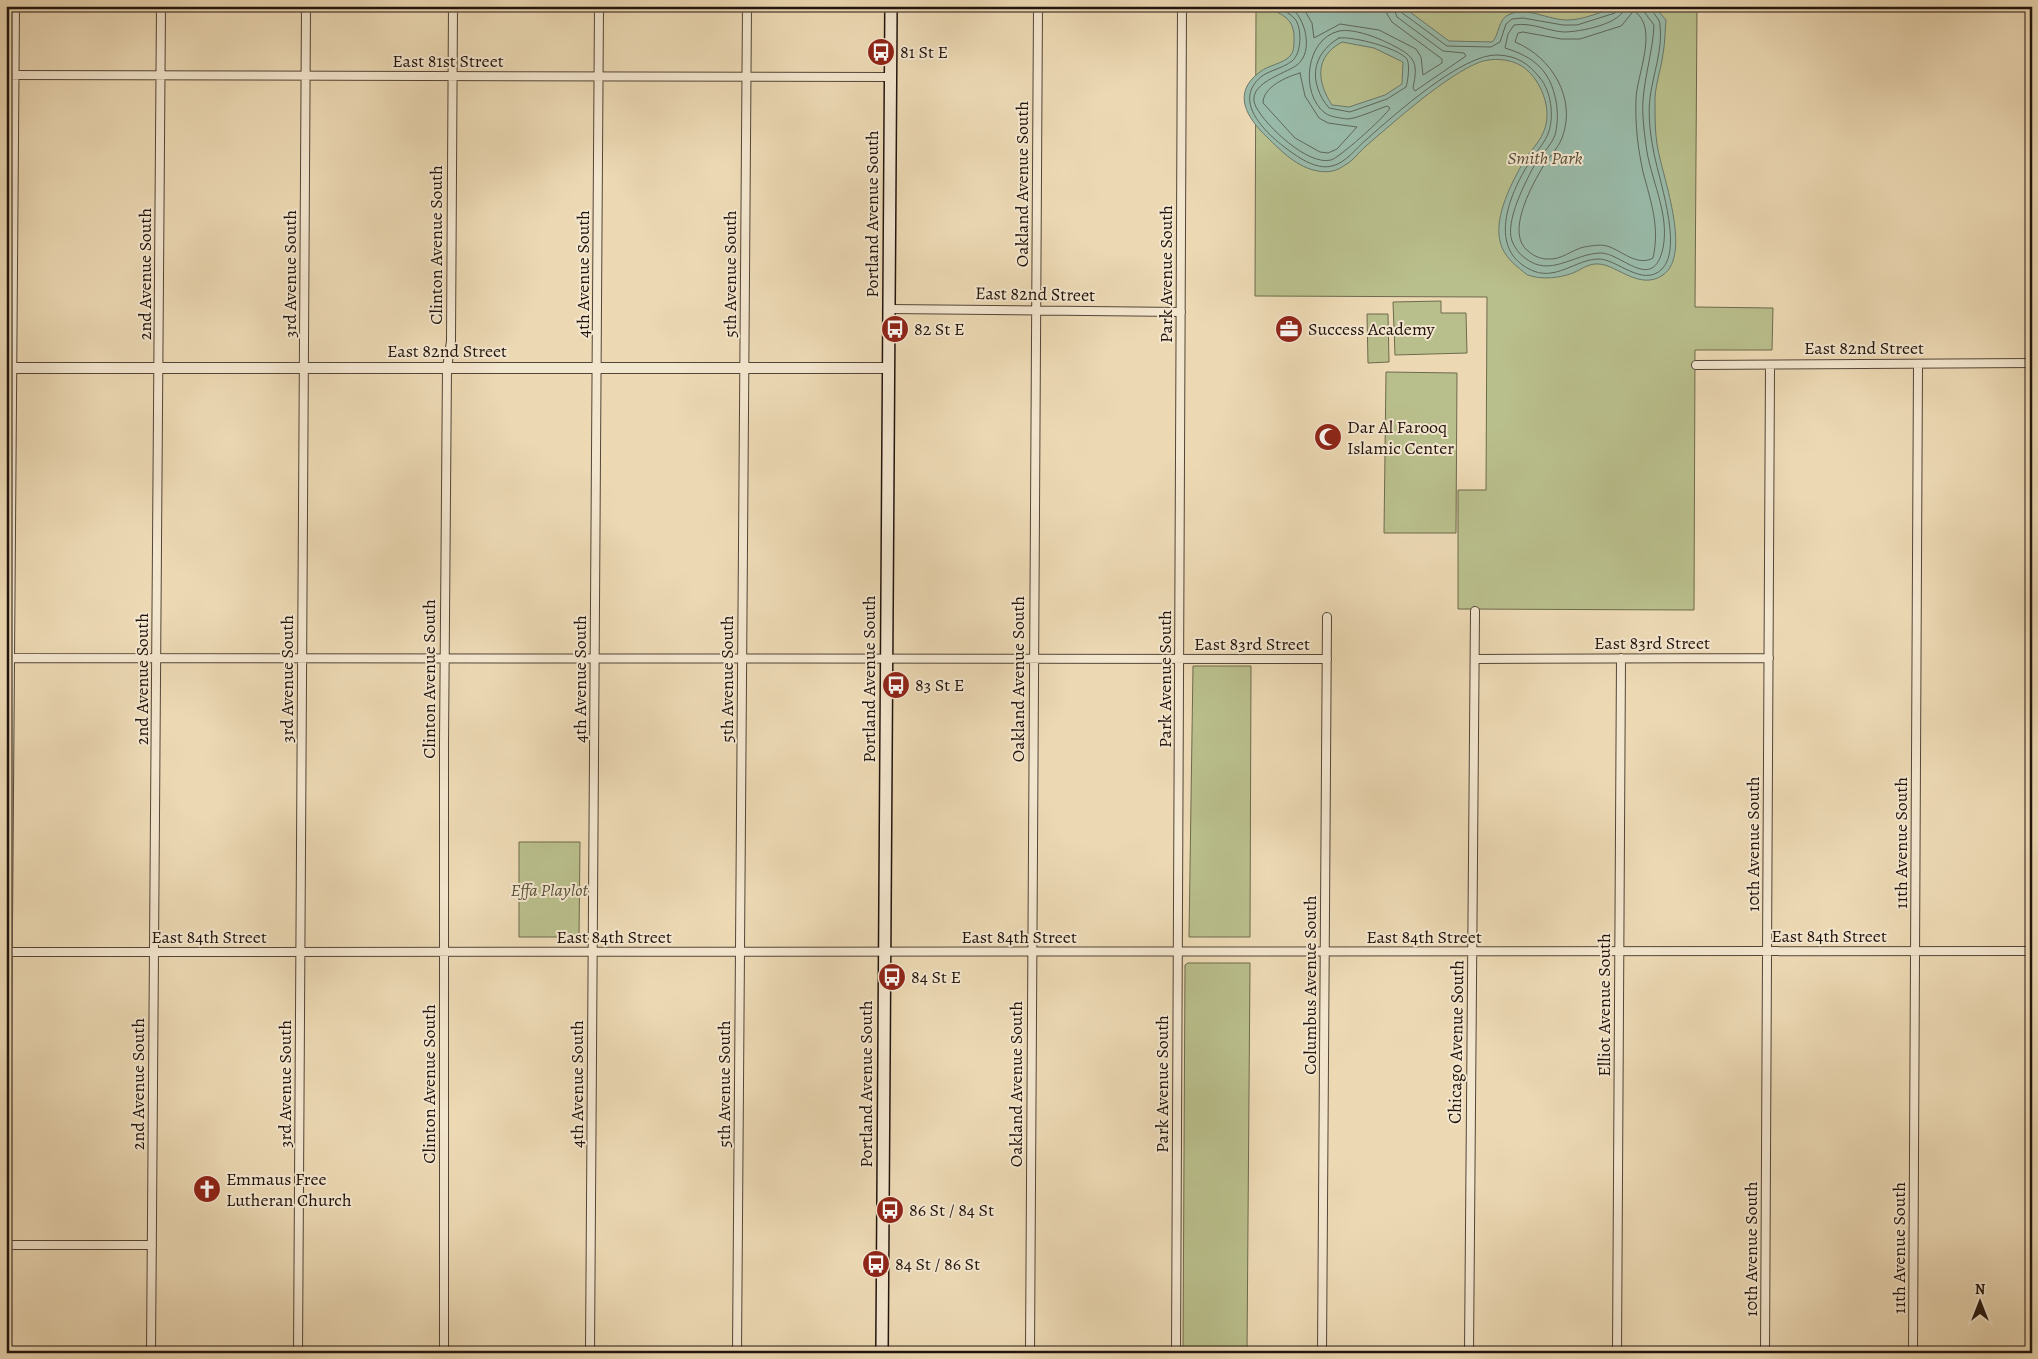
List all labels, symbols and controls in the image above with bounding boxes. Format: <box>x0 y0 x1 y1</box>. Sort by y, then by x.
bus stop icon: 81 St E <box>866 37 896 67</box>
place label: 81 St E <box>900 40 948 64</box>
street label: East 81st Street <box>392 49 504 73</box>
street label: Oakland Avenue South <box>1010 100 1034 267</box>
street label: Portland Avenue South <box>860 130 884 298</box>
park label: Smith Park <box>1507 146 1583 170</box>
street label: Clinton Avenue South <box>424 165 448 325</box>
street label: Park Avenue South <box>1154 205 1178 343</box>
street label: 2nd Avenue South <box>133 207 157 340</box>
street label: 3rd Avenue South <box>278 210 302 338</box>
street label: 4th Avenue South <box>571 210 595 338</box>
street label: 5th Avenue South <box>718 210 742 338</box>
street label: East 82nd Street <box>975 281 1095 307</box>
bus stop icon: 82 St E <box>880 314 910 344</box>
office icon: Success Academy <box>1274 314 1304 344</box>
place label: 82 St E <box>914 317 965 341</box>
place label: Success Academy <box>1308 317 1436 341</box>
street label: East 82nd Street <box>1804 336 1924 360</box>
street label: East 82nd Street <box>387 339 507 363</box>
place label: Dar Al Farooq Islamic Center <box>1347 415 1454 460</box>
mosque icon: Dar Al Farooq Islamic Center <box>1313 422 1343 452</box>
street label: Portland Avenue South <box>857 595 881 763</box>
street label: Oakland Avenue South <box>1006 595 1030 762</box>
street label: Clinton Avenue South <box>417 599 441 759</box>
street label: Park Avenue South <box>1153 610 1177 748</box>
street label: 2nd Avenue South <box>130 612 154 745</box>
street label: 3rd Avenue South <box>275 615 299 743</box>
street label: 4th Avenue South <box>568 615 592 743</box>
street label: 5th Avenue South <box>715 615 739 743</box>
street label: East 83rd Street <box>1594 631 1710 655</box>
street label: East 83rd Street <box>1194 632 1310 656</box>
bus stop icon: 83 St E <box>881 670 911 700</box>
place label: 83 St E <box>915 673 964 697</box>
street label: 10th Avenue South <box>1741 776 1765 912</box>
street label: 11th Avenue South <box>1889 777 1913 909</box>
park label: Effa Playlot <box>510 878 588 902</box>
street label: Columbus Avenue South <box>1298 895 1322 1075</box>
street label: East 84th Street <box>1771 924 1887 948</box>
street label: East 84th Street <box>151 925 267 949</box>
street label: East 84th Street <box>556 925 672 949</box>
street label: East 84th Street <box>961 925 1077 949</box>
street label: East 84th Street <box>1366 925 1482 949</box>
street label: Elliot Avenue South <box>1592 933 1616 1077</box>
street label: Chicago Avenue South <box>1443 959 1469 1124</box>
bus stop icon: 84 St E <box>877 962 907 992</box>
place label: 84 St E <box>911 965 961 989</box>
street label: Portland Avenue South <box>854 1000 878 1168</box>
street label: Oakland Avenue South <box>1004 1000 1028 1167</box>
street label: Clinton Avenue South <box>417 1004 441 1164</box>
street label: Park Avenue South <box>1150 1015 1174 1153</box>
street label: 2nd Avenue South <box>126 1017 150 1150</box>
street label: 3rd Avenue South <box>273 1020 297 1148</box>
street label: 4th Avenue South <box>565 1020 589 1148</box>
street label: 5th Avenue South <box>712 1020 736 1148</box>
place label: Emmaus Free Lutheran Church <box>226 1167 352 1212</box>
church icon: Emmaus Free Lutheran Church <box>192 1174 222 1204</box>
street label: 10th Avenue South <box>1739 1181 1763 1317</box>
street label: 11th Avenue South <box>1887 1182 1911 1314</box>
bus stop icon: 86 St / 84 St <box>875 1195 905 1225</box>
place label: 86 St / 84 St <box>909 1198 994 1222</box>
bus stop icon: 84 St / 86 St <box>861 1249 891 1279</box>
place label: 84 St / 86 St <box>895 1252 980 1276</box>
north arrow <box>1956 1276 2006 1326</box>
text: N <box>1975 1280 1985 1299</box>

